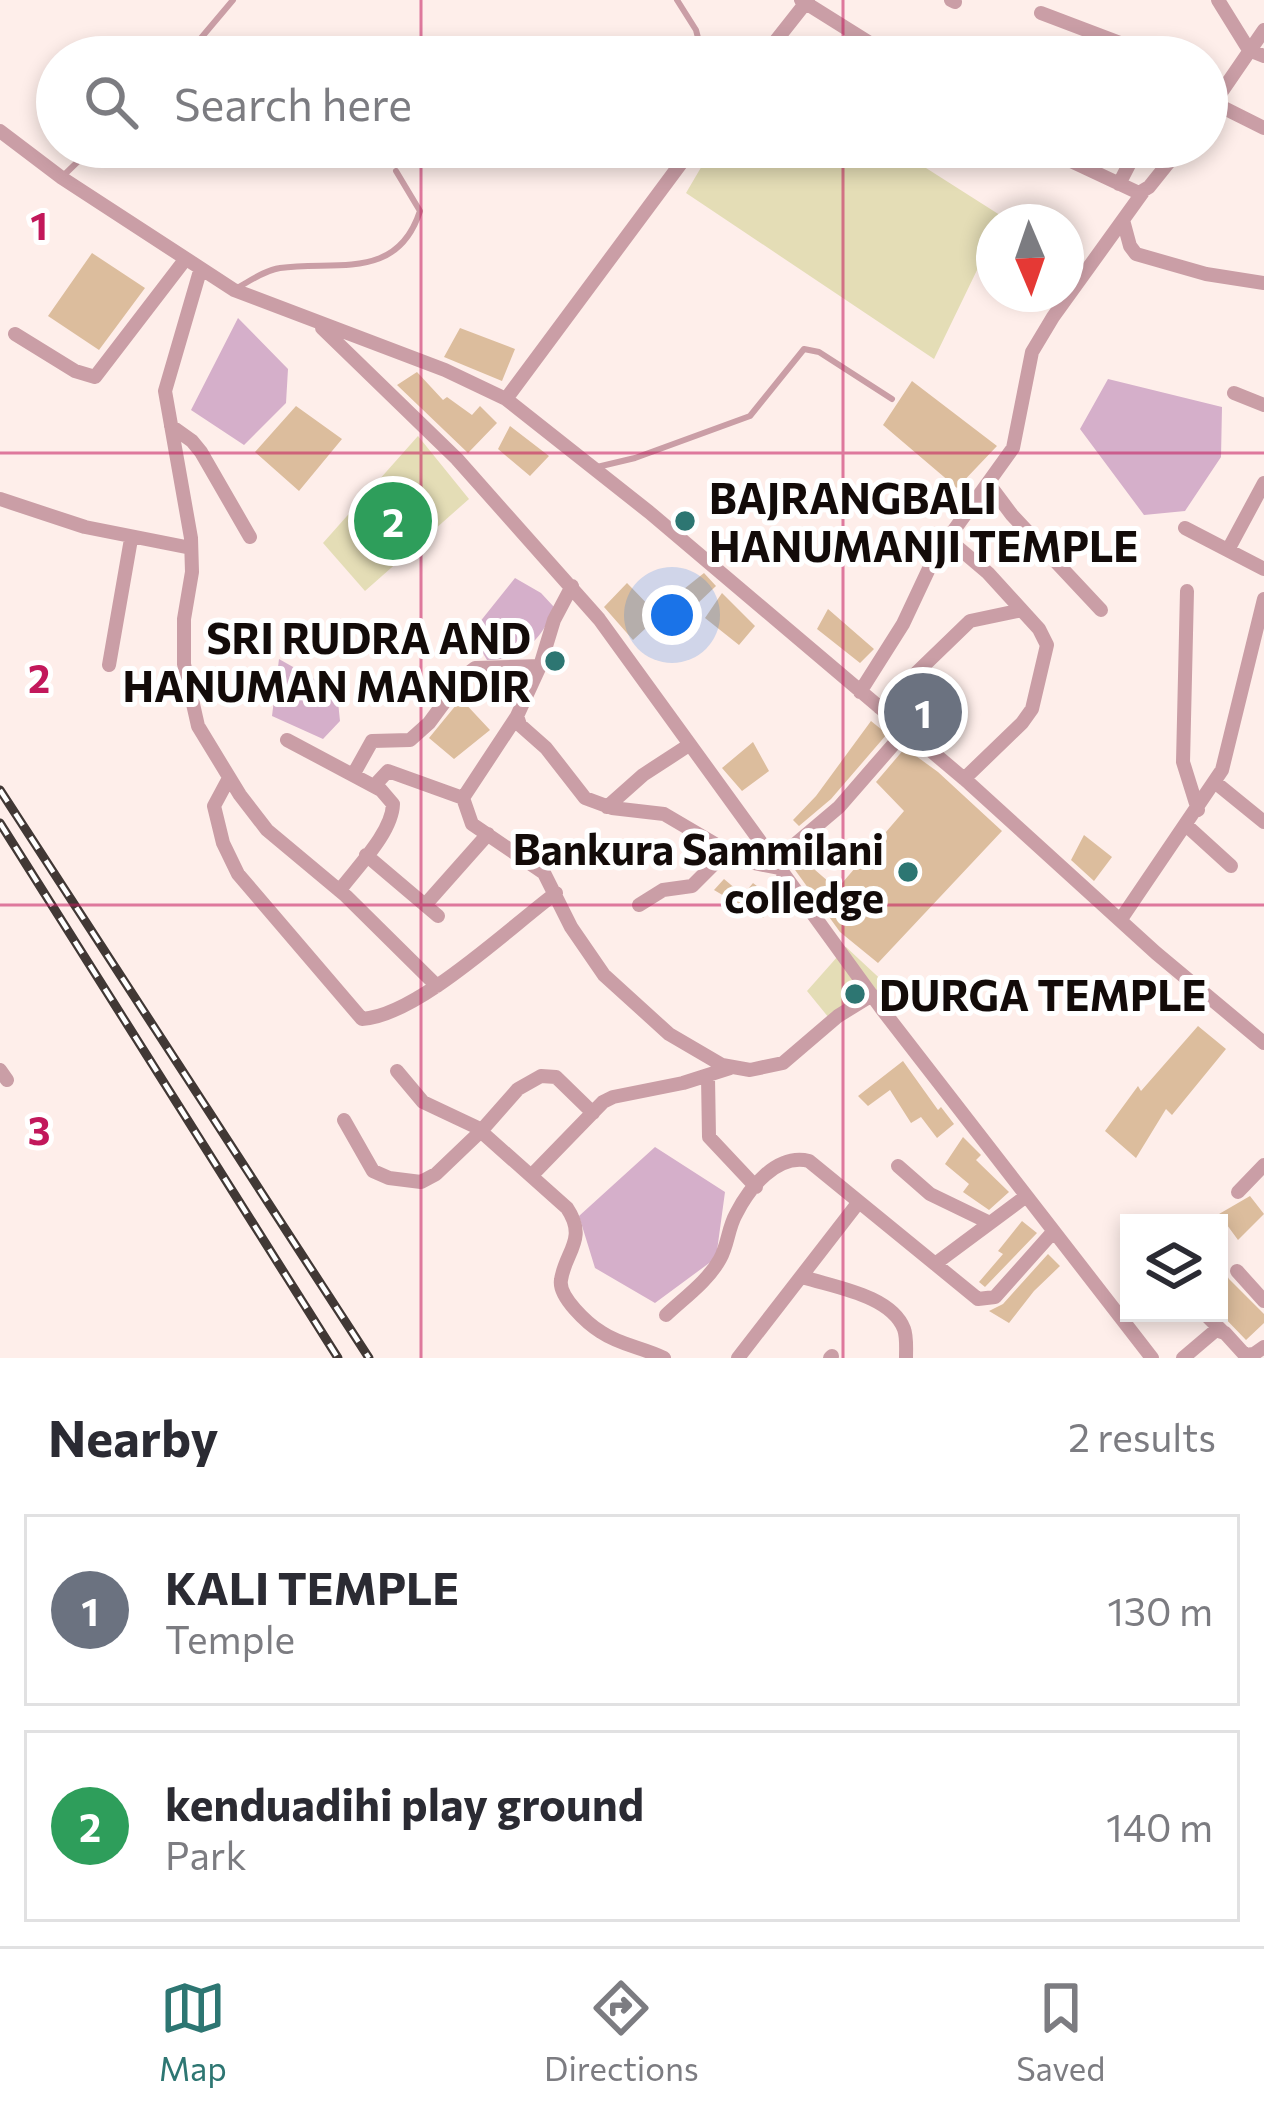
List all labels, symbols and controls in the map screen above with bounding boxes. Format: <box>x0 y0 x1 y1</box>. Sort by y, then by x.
search box <box>36 36 1228 168</box>
icon: search <box>78 69 144 135</box>
text: Search here <box>174 75 412 130</box>
text: 1 <box>30 200 48 248</box>
north arrow <box>976 204 1084 312</box>
place label: BAJRANGBALI HANUMANJI TEMPLE <box>709 471 1138 571</box>
pin: 2 <box>354 476 432 566</box>
marker: BAJRANGBALI HANUMANJI TEMPLE <box>672 508 698 534</box>
your location <box>642 585 702 645</box>
place label: SRI RUDRA AND HANUMAN MANDIR <box>122 611 531 711</box>
marker: SRI RUDRA AND HANUMAN MANDIR <box>542 648 568 674</box>
text: 2 <box>28 653 50 701</box>
pin: 1 <box>884 667 962 757</box>
place label: Bankura Sammilani colledge <box>513 822 884 922</box>
marker: Bankura Sammilani colledge <box>895 859 921 885</box>
place label: DURGA TEMPLE <box>879 968 1207 1020</box>
marker: DURGA TEMPLE <box>842 981 868 1007</box>
text: 3 <box>28 1105 50 1153</box>
map controls <box>1120 1214 1228 1322</box>
button: layers <box>1120 1214 1228 1322</box>
text: Nearby <box>48 1405 218 1468</box>
text: 2 results <box>1068 1412 1216 1460</box>
text: KALI TEMPLE <box>165 1559 459 1614</box>
text: 1 <box>81 1586 99 1634</box>
text: 130 m <box>1107 1586 1213 1634</box>
text: Temple <box>165 1614 295 1662</box>
text: kenduadihi play ground <box>165 1775 644 1830</box>
text: 2 <box>79 1802 101 1850</box>
text: 140 m <box>1106 1802 1213 1850</box>
text: Park <box>165 1830 247 1878</box>
tab: Map <box>159 1975 227 2088</box>
tab: Directions <box>544 1975 699 2088</box>
tab: Saved <box>1016 1975 1105 2088</box>

